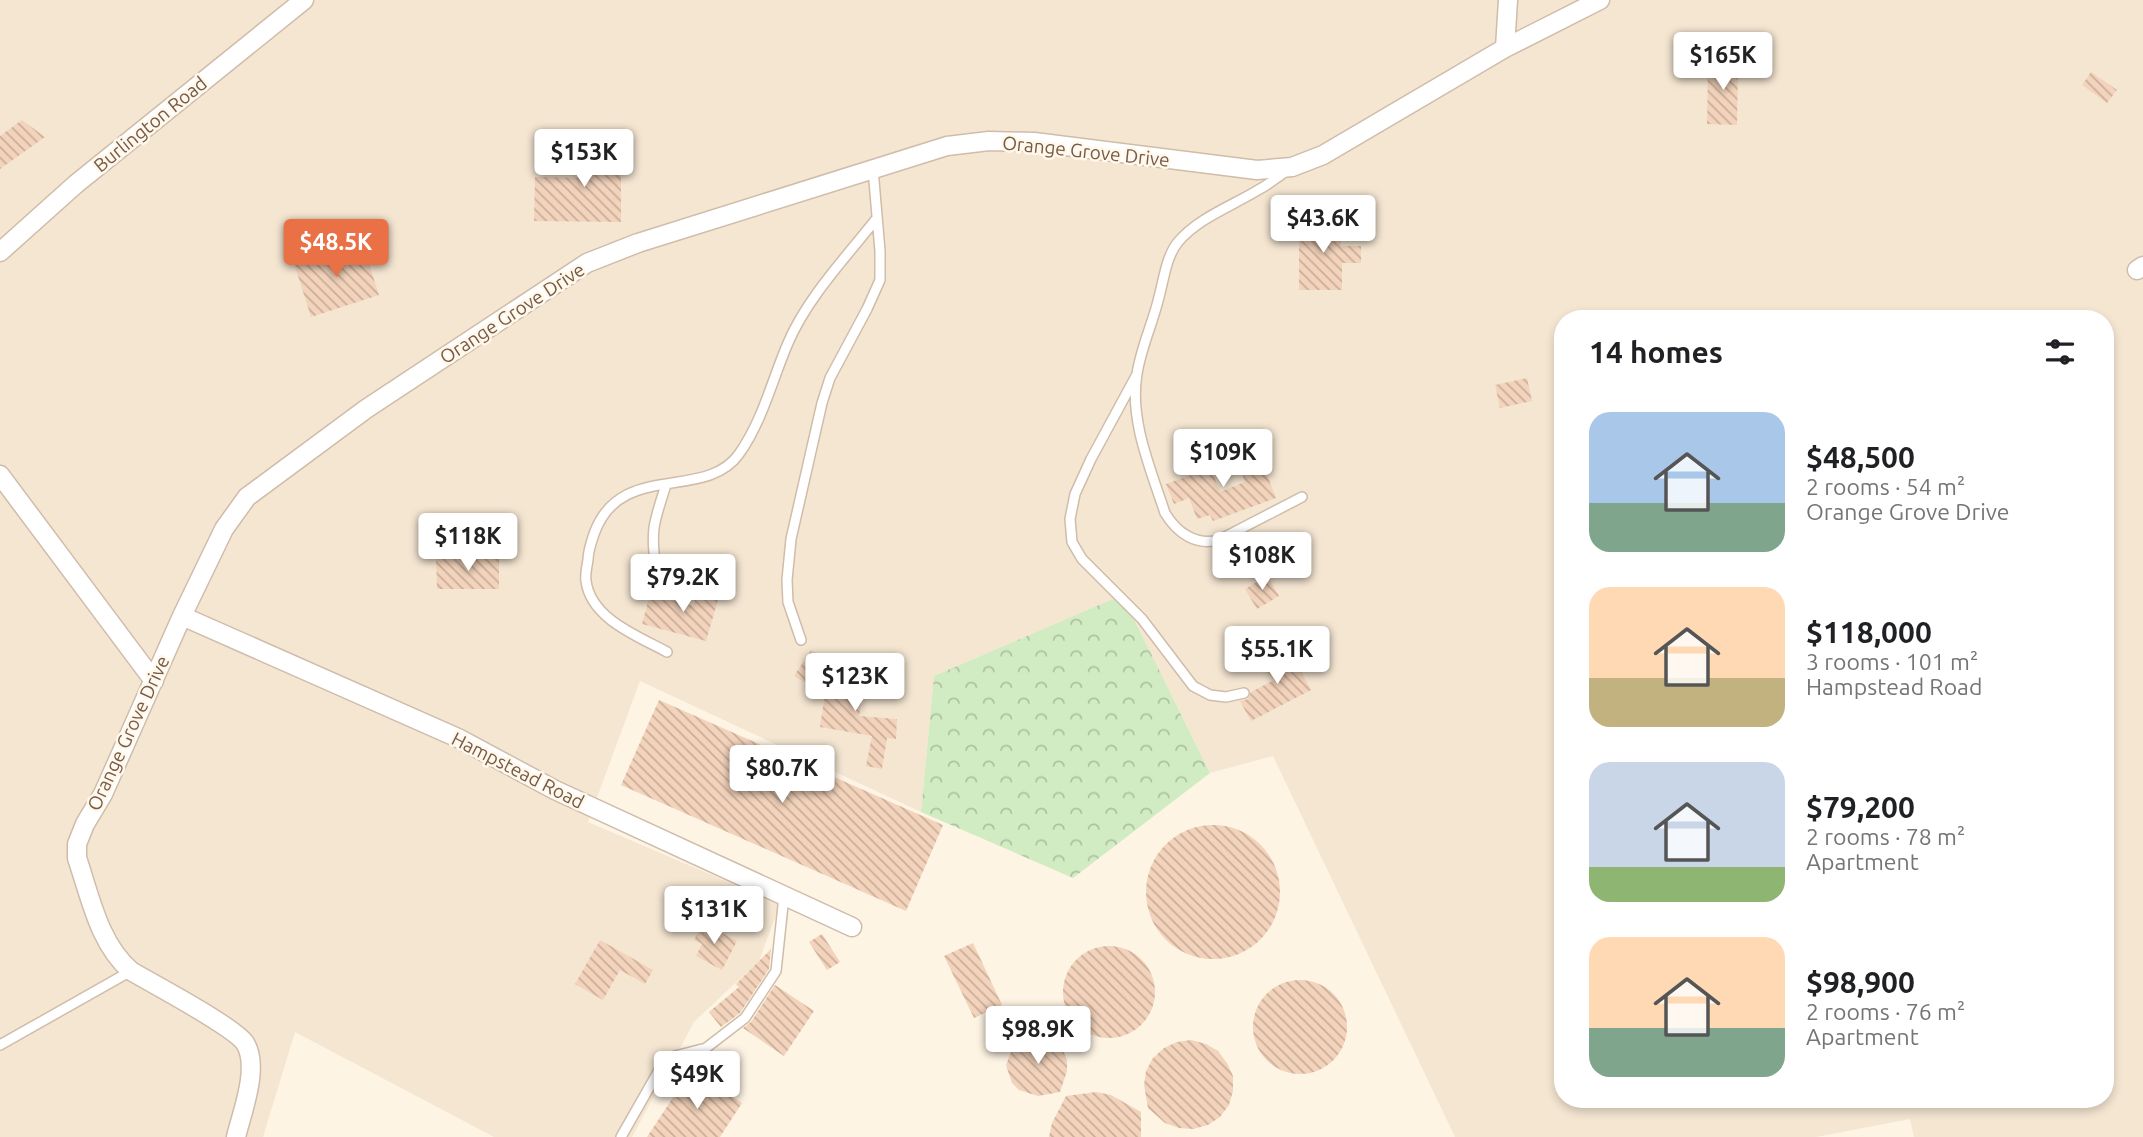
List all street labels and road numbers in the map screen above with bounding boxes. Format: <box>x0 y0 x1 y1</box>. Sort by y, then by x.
street label: Burlington Road <box>89 72 211 176</box>
street label: Orange Grove Drive <box>1001 131 1171 171</box>
street label: Orange Grove Drive <box>435 258 589 368</box>
street label: Orange Grove Drive <box>82 652 174 814</box>
street label: Hampstead Road <box>448 727 588 813</box>

